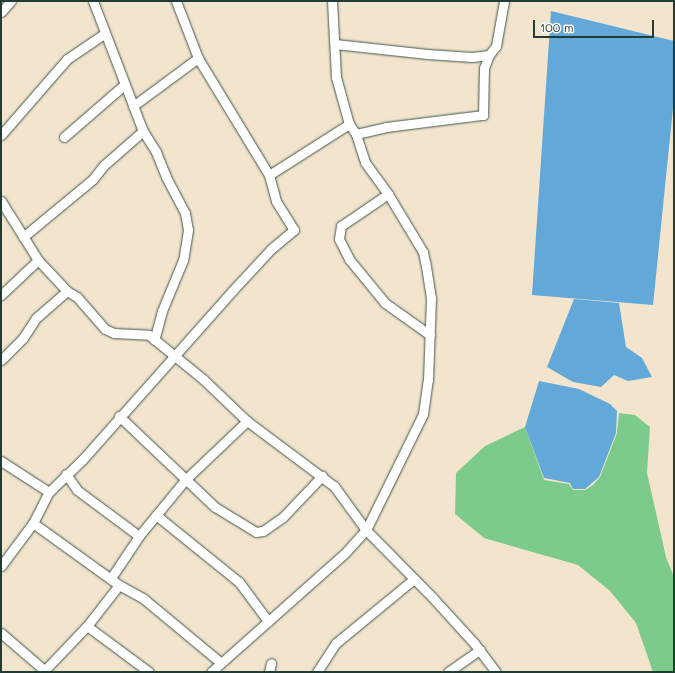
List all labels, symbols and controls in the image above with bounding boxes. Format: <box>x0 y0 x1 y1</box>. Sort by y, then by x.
scale bar <box>535 12 656 38</box>
text: 100 m <box>540 19 574 35</box>

